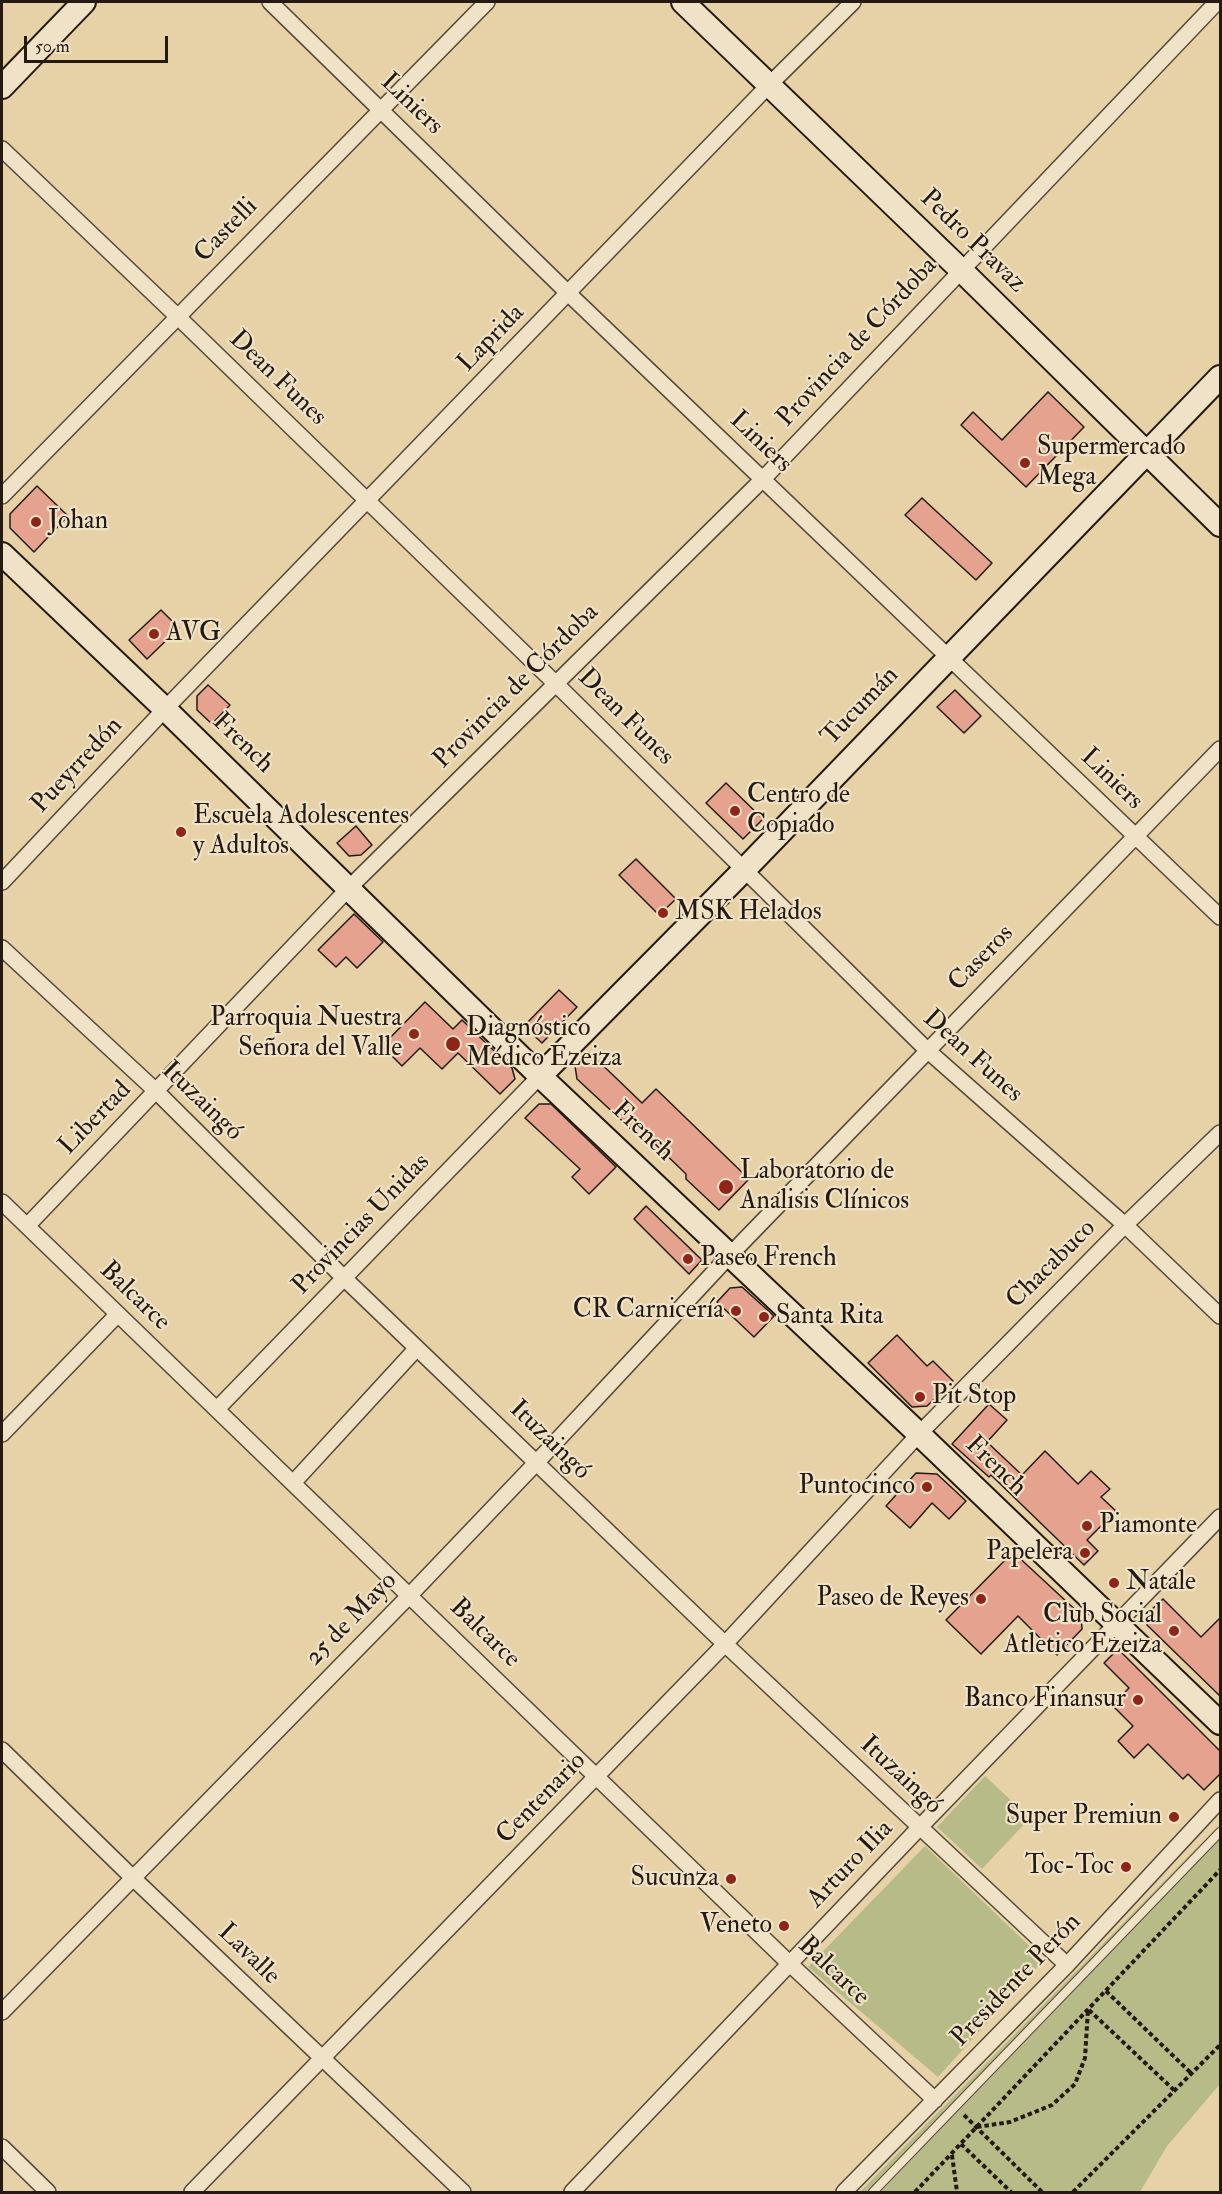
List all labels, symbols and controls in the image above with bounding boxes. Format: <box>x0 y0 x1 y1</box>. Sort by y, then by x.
scale bar <box>27 24 171 62</box>
text: 50 m <box>35 35 70 58</box>
street label: Liniers <box>373 68 449 142</box>
street label: Pedro Pravaz <box>913 184 1031 300</box>
street label: Castelli <box>189 192 265 270</box>
street label: Provincia de Córdoba <box>771 252 945 434</box>
street label: Laprida <box>452 298 532 380</box>
street label: Dean Funes <box>222 325 332 433</box>
street label: Liniers <box>722 406 798 480</box>
place label: Supermercado Mega <box>1037 432 1186 494</box>
marker: Supermercado Mega <box>1018 456 1032 470</box>
place label: Johan <box>48 506 108 538</box>
marker: Johan <box>29 515 43 529</box>
street label: Provincia de Córdoba <box>428 598 606 776</box>
place label: AVG <box>166 618 221 650</box>
marker: AVG <box>147 627 161 641</box>
street label: Tucumán <box>816 661 906 753</box>
street label: Dean Funes <box>570 663 680 773</box>
street label: French <box>205 707 279 781</box>
street label: Pueyrredón <box>26 712 130 820</box>
street label: Liniers <box>1073 743 1149 817</box>
place label: Centro de Copiado <box>747 780 850 842</box>
place label: Escuela Adolescentes y Adultos <box>193 801 409 862</box>
marker: Centro de Copiado <box>728 804 742 818</box>
marker: Escuela Adolescentes y Adultos <box>174 825 188 839</box>
place label: MSK Helados <box>675 897 822 929</box>
marker: MSK Helados <box>656 906 670 920</box>
street label: Caseros <box>943 919 1021 999</box>
place label: Parroquia Nuestra Señora del Valle <box>210 1003 402 1064</box>
street label: Dean Funes <box>916 1004 1028 1110</box>
place label: Diagnóstico Médico Ezeiza <box>466 1013 622 1074</box>
marker: Parroquia Nuestra Señora del Valle <box>407 1027 421 1041</box>
marker: Diagnóstico Médico Ezeiza <box>444 1035 462 1053</box>
street label: Ituzaingó <box>154 1056 248 1148</box>
street label: Libertad <box>53 1075 139 1163</box>
street label: French <box>604 1095 680 1169</box>
street label: Provincias Unidas <box>287 1148 437 1302</box>
place label: Laboratorio de Analisis Clínicos <box>740 1156 909 1218</box>
marker: Laboratorio de Analisis Clínicos <box>717 1178 735 1196</box>
street label: Chacabuco <box>1001 1214 1103 1316</box>
place label: Paseo French <box>700 1243 837 1275</box>
marker: Paseo French <box>681 1252 695 1266</box>
street label: Balcarce <box>92 1256 176 1338</box>
place label: CR Carnicería <box>573 1295 724 1327</box>
place label: Santa Rita <box>776 1301 883 1333</box>
marker: CR Carnicería <box>729 1304 743 1318</box>
marker: Santa Rita <box>757 1310 771 1324</box>
place label: Pit Stop <box>932 1381 1016 1413</box>
marker: Pit Stop <box>913 1390 927 1404</box>
street label: Ituzaingó <box>502 1395 596 1487</box>
street label: French <box>958 1430 1032 1504</box>
place label: Puntocinco <box>799 1471 915 1503</box>
marker: Puntocinco <box>920 1480 934 1494</box>
place label: Piamonte <box>1099 1510 1197 1542</box>
marker: Piamonte <box>1080 1519 1094 1533</box>
place label: Papelera <box>986 1537 1073 1569</box>
marker: Papelera <box>1078 1546 1092 1560</box>
street label: 25 de Mayo <box>300 1567 404 1673</box>
place label: Natale <box>1126 1567 1196 1599</box>
marker: Natale <box>1107 1576 1121 1590</box>
place label: Paseo de Reyes <box>816 1583 969 1615</box>
marker: Paseo de Reyes <box>974 1592 988 1606</box>
street label: Balcarce <box>442 1593 526 1675</box>
place label: Club Social Atletico Ezeiza <box>1004 1600 1162 1661</box>
marker: Club Social Atletico Ezeiza <box>1167 1624 1181 1638</box>
place label: Banco Finansur <box>964 1684 1126 1716</box>
marker: Banco Finansur <box>1131 1693 1145 1707</box>
street label: Ituzaingó <box>852 1730 948 1822</box>
street label: Centenario <box>491 1747 593 1851</box>
place label: Super Premiun <box>1006 1801 1162 1833</box>
marker: Super Premiun <box>1167 1810 1181 1824</box>
street label: Arturo Ilia <box>801 1814 901 1916</box>
place label: Toc-Toc <box>1025 1851 1114 1883</box>
marker: Toc-Toc <box>1119 1860 1133 1874</box>
place label: Sucunza <box>631 1863 719 1895</box>
marker: Sucunza <box>724 1872 738 1886</box>
street label: Presidente Perón <box>945 1908 1089 2054</box>
place label: Veneto <box>700 1910 772 1942</box>
street label: Lavalle <box>210 1918 286 1992</box>
marker: Veneto <box>777 1919 791 1933</box>
street label: Balcarce <box>791 1931 875 2013</box>

